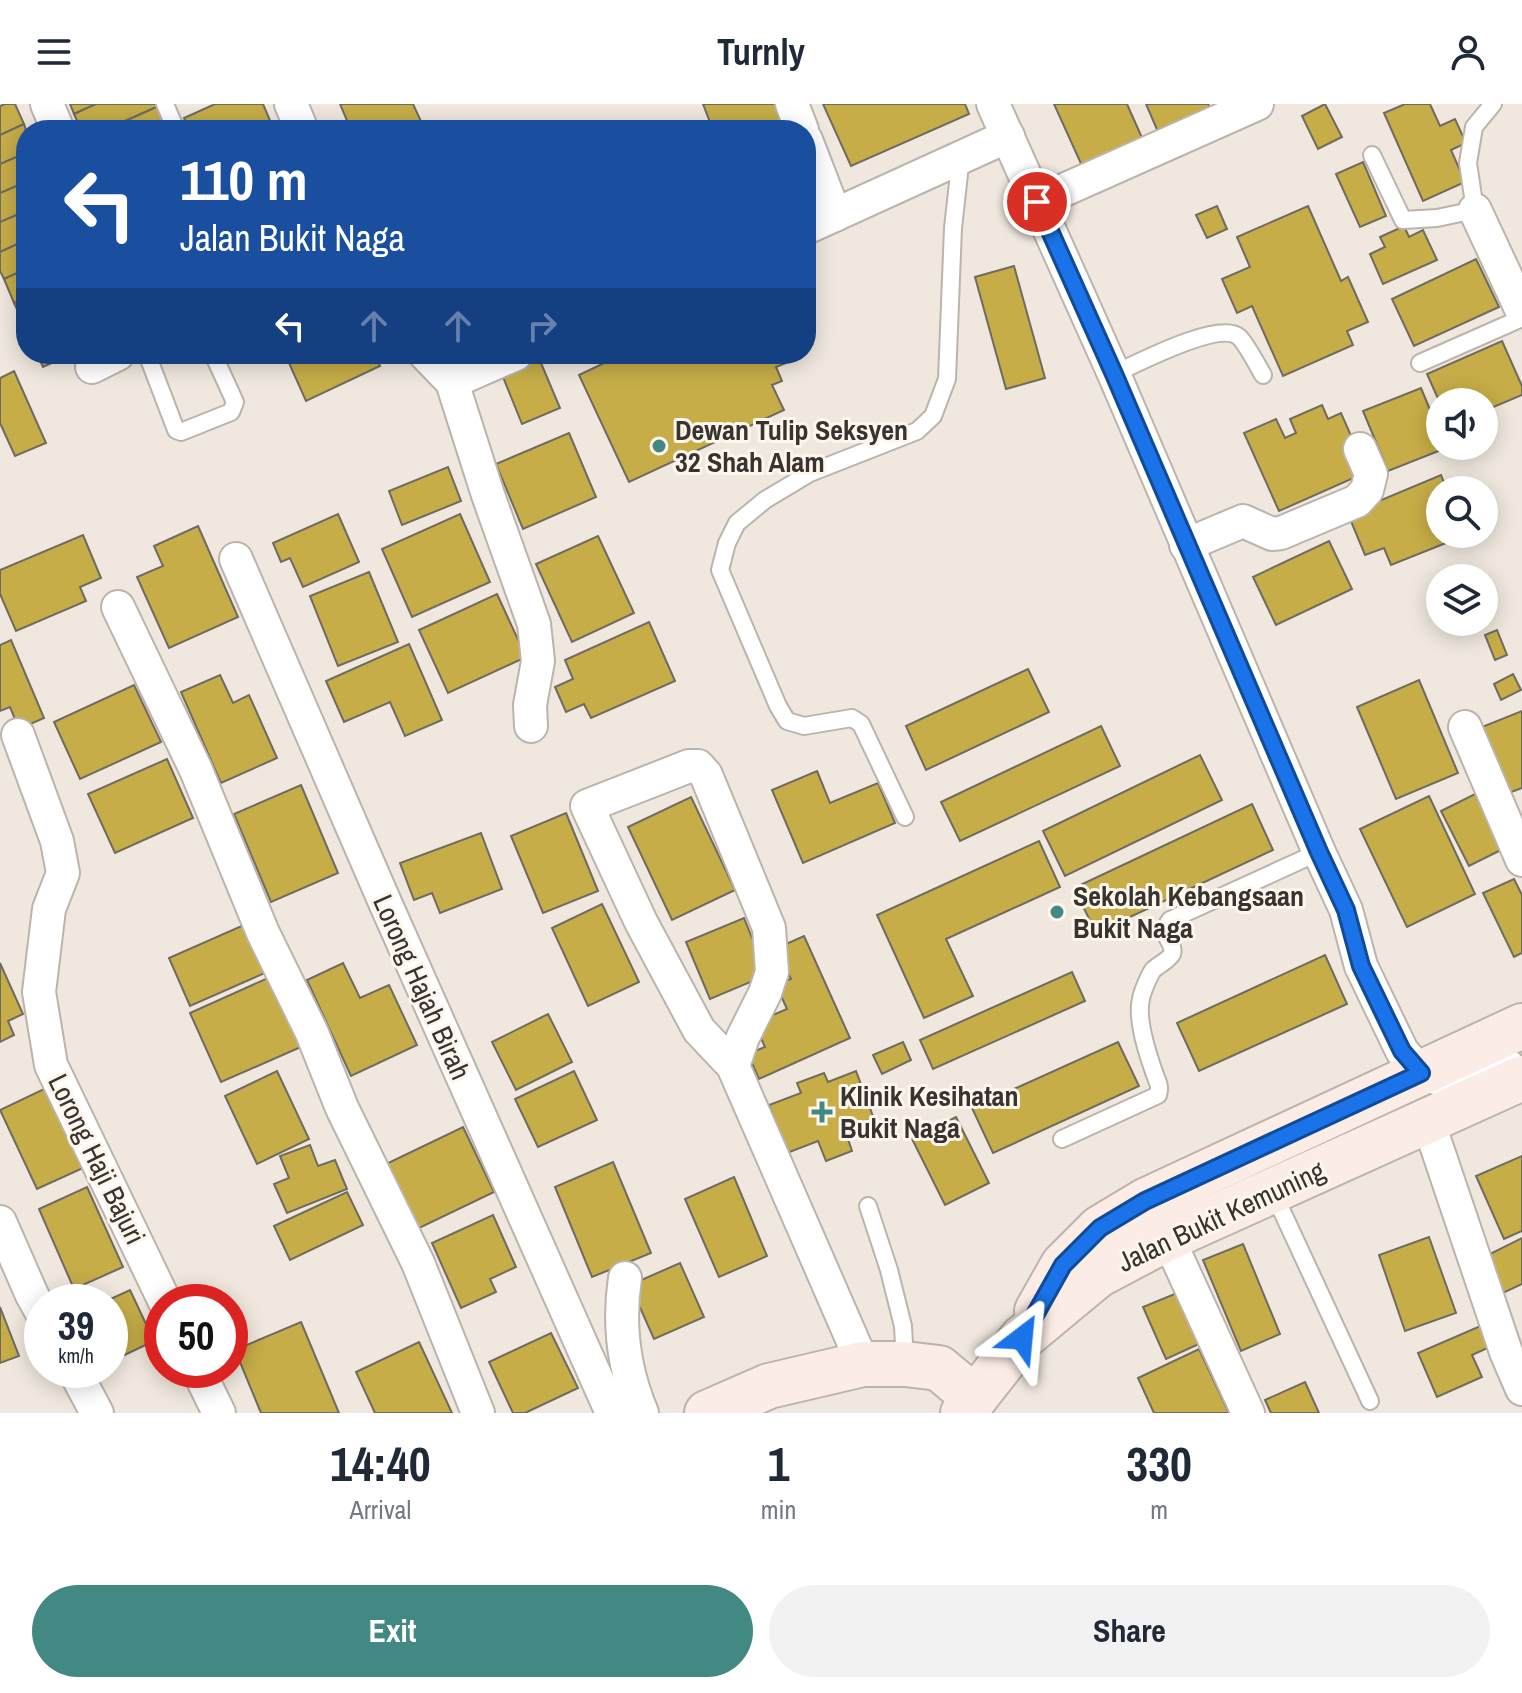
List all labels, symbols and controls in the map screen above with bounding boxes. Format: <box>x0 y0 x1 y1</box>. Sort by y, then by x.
text: Turnly <box>717 28 805 76</box>
icon: menu <box>32 30 76 74</box>
icon: person <box>1446 30 1490 74</box>
text: 110 m <box>180 142 308 217</box>
icon: left <box>48 152 152 256</box>
pin <box>1003 168 1071 236</box>
icon: arrive <box>1015 180 1059 224</box>
text: Jalan Bukit Naga <box>180 214 405 262</box>
icon: left <box>268 304 312 348</box>
icon: ahead <box>352 304 396 348</box>
icon: ahead <box>436 304 480 348</box>
icon: right <box>520 304 564 348</box>
map controls <box>1426 388 1498 636</box>
button: sound <box>1426 388 1498 460</box>
place label: Dewan Tulip Seksyen 32 Shah Alam <box>675 411 908 481</box>
marker: Dewan Tulip Seksyen 32 Shah Alam <box>650 437 668 455</box>
button: search <box>1426 476 1498 548</box>
button: layers <box>1426 564 1498 636</box>
place label: Sekolah Kebangsaan Bukit Naga <box>1073 877 1304 947</box>
street label: Lorong Hajah Birah <box>364 888 480 1086</box>
marker: Sekolah Kebangsaan Bukit Naga <box>1048 903 1066 921</box>
street label: Lorong Haji Bajuri <box>39 1068 155 1250</box>
place label: Klinik Kesihatan Bukit Naga <box>840 1077 1019 1147</box>
marker: Klinik Kesihatan Bukit Naga <box>811 1101 833 1123</box>
street label: Jalan Bukit Kemuning <box>1111 1151 1331 1281</box>
speed limit sign: 50 <box>144 1284 248 1388</box>
position arrow <box>980 1296 1064 1380</box>
text: 39 <box>58 1299 94 1352</box>
text: km/h <box>58 1342 94 1369</box>
text: 14:40 <box>330 1431 431 1496</box>
text: 1 <box>768 1431 789 1496</box>
text: 330 <box>1126 1431 1192 1496</box>
text: Arrival <box>350 1492 411 1527</box>
text: min <box>761 1492 796 1527</box>
text: m <box>1150 1492 1168 1527</box>
button: Exit <box>32 1585 753 1677</box>
button: Share <box>769 1585 1490 1677</box>

